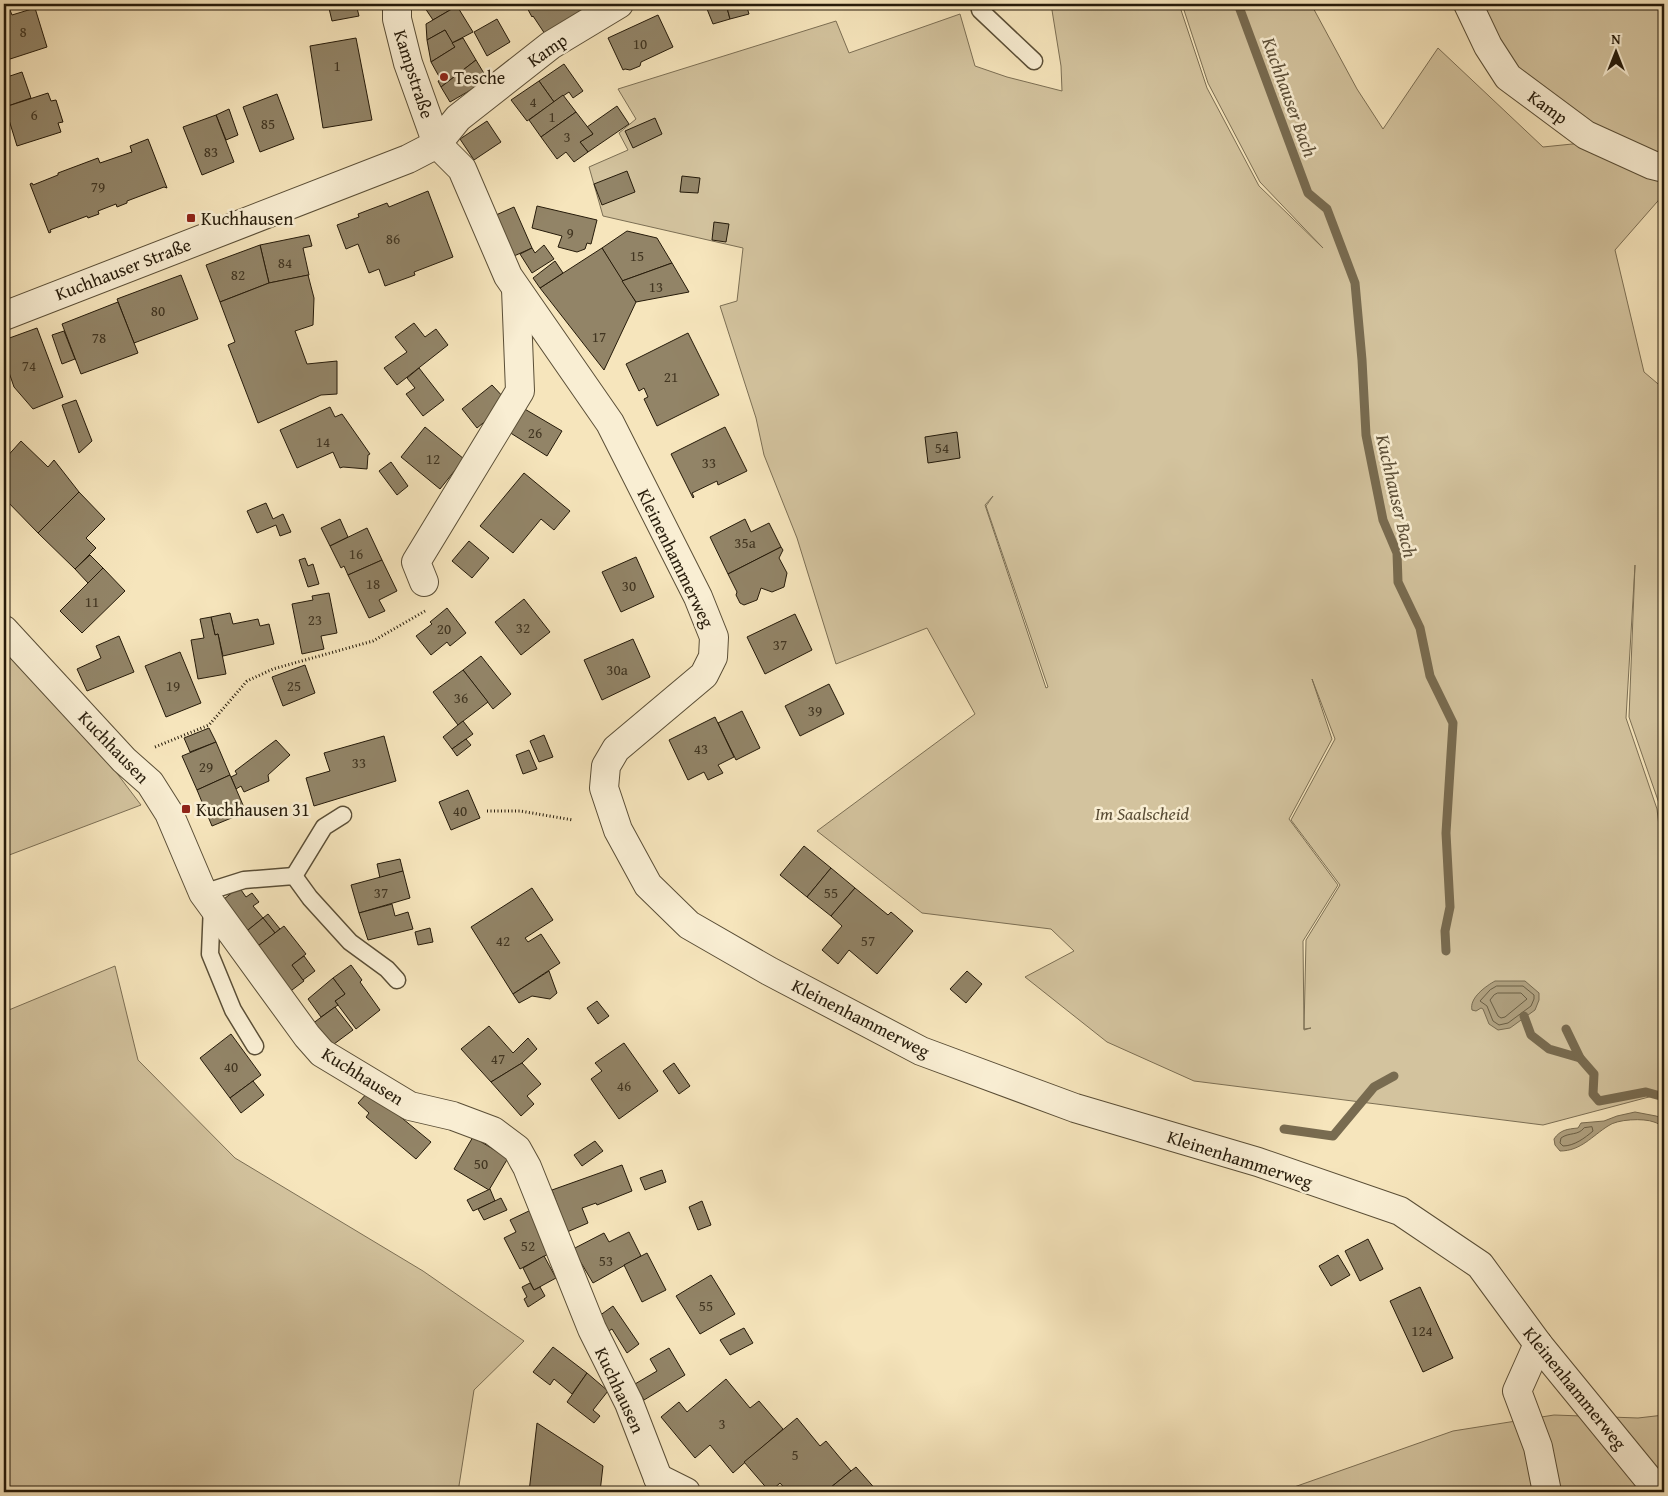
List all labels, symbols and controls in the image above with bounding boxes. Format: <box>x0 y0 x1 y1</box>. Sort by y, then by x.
house number: 8 <box>19 21 27 42</box>
street label: Kampstraße <box>387 26 441 122</box>
street label: Kamp <box>521 26 573 74</box>
north arrow <box>1590 28 1640 78</box>
text: N <box>1611 29 1621 49</box>
water label: Kuchhauser Bach <box>1255 32 1325 161</box>
house number: 10 <box>633 33 647 54</box>
house number: 1 <box>333 55 341 76</box>
place label: Tesche <box>454 64 505 91</box>
marker: Tesche <box>438 71 450 83</box>
street label: Kamp <box>1522 83 1574 131</box>
house number: 4 <box>529 91 537 112</box>
house number: 6 <box>30 104 38 125</box>
house number: 1 <box>548 106 556 127</box>
house number: 85 <box>261 113 275 134</box>
house number: 3 <box>563 126 571 147</box>
house number: 83 <box>204 141 218 162</box>
house number: 79 <box>91 176 105 197</box>
place label: Kuchhausen <box>201 205 293 232</box>
marker: Kuchhausen <box>185 212 197 224</box>
house number: 9 <box>566 222 574 243</box>
house number: 86 <box>386 228 400 249</box>
street label: Kuchhauser Straße <box>51 231 195 307</box>
house number: 15 <box>630 245 644 266</box>
house number: 84 <box>278 252 292 273</box>
house number: 82 <box>231 264 245 285</box>
house number: 13 <box>649 276 663 297</box>
house number: 80 <box>151 300 165 321</box>
house number: 17 <box>592 326 606 347</box>
house number: 78 <box>92 327 106 348</box>
house number: 74 <box>22 355 36 376</box>
house number: 21 <box>664 366 678 387</box>
house number: 26 <box>528 422 542 443</box>
house number: 14 <box>316 431 330 452</box>
water label: Kuchhauser Bach <box>1369 431 1425 561</box>
house number: 54 <box>935 437 949 458</box>
house number: 12 <box>426 448 440 469</box>
house number: 33 <box>702 452 716 473</box>
street label: Kleinenhammerweg <box>631 484 721 632</box>
house number: 35a <box>734 532 756 553</box>
house number: 16 <box>349 543 363 564</box>
house number: 18 <box>366 573 380 594</box>
house number: 30 <box>622 575 636 596</box>
house number: 11 <box>85 591 99 612</box>
house number: 23 <box>308 609 322 630</box>
house number: 32 <box>516 617 530 638</box>
house number: 20 <box>437 618 451 639</box>
house number: 37 <box>773 634 787 655</box>
house number: 30a <box>606 659 628 680</box>
house number: 19 <box>166 675 180 696</box>
house number: 25 <box>287 675 301 696</box>
house number: 36 <box>454 687 468 708</box>
house number: 39 <box>808 700 822 721</box>
street label: Kuchhausen <box>72 704 156 790</box>
house number: 43 <box>694 738 708 759</box>
house number: 33 <box>352 752 366 773</box>
house number: 29 <box>199 756 213 777</box>
place label: Kuchhausen 31 <box>196 796 310 823</box>
house number: 40 <box>453 800 467 821</box>
park label: Im Saalscheid <box>1095 800 1189 827</box>
marker: Kuchhausen 31 <box>180 803 192 815</box>
house number: 37 <box>374 882 388 903</box>
house number: 55 <box>824 882 838 903</box>
house number: 42 <box>496 930 510 951</box>
house number: 57 <box>861 930 875 951</box>
street label: Kleinenhammerweg <box>787 972 935 1064</box>
street label: Kuchhausen <box>317 1040 409 1112</box>
house number: 47 <box>491 1048 505 1069</box>
house number: 40 <box>224 1056 238 1077</box>
house number: 46 <box>617 1075 631 1096</box>
street label: Kleinenhammerweg <box>1164 1123 1316 1195</box>
house number: 50 <box>474 1153 488 1174</box>
house number: 52 <box>521 1235 535 1256</box>
house number: 53 <box>599 1250 613 1271</box>
house number: 55 <box>699 1295 713 1316</box>
house number: 124 <box>1411 1320 1433 1341</box>
street label: Kleinenhammerweg <box>1517 1321 1633 1455</box>
street label: Kuchhausen <box>588 1342 652 1438</box>
house number: 3 <box>718 1413 726 1434</box>
house number: 5 <box>791 1444 799 1465</box>

